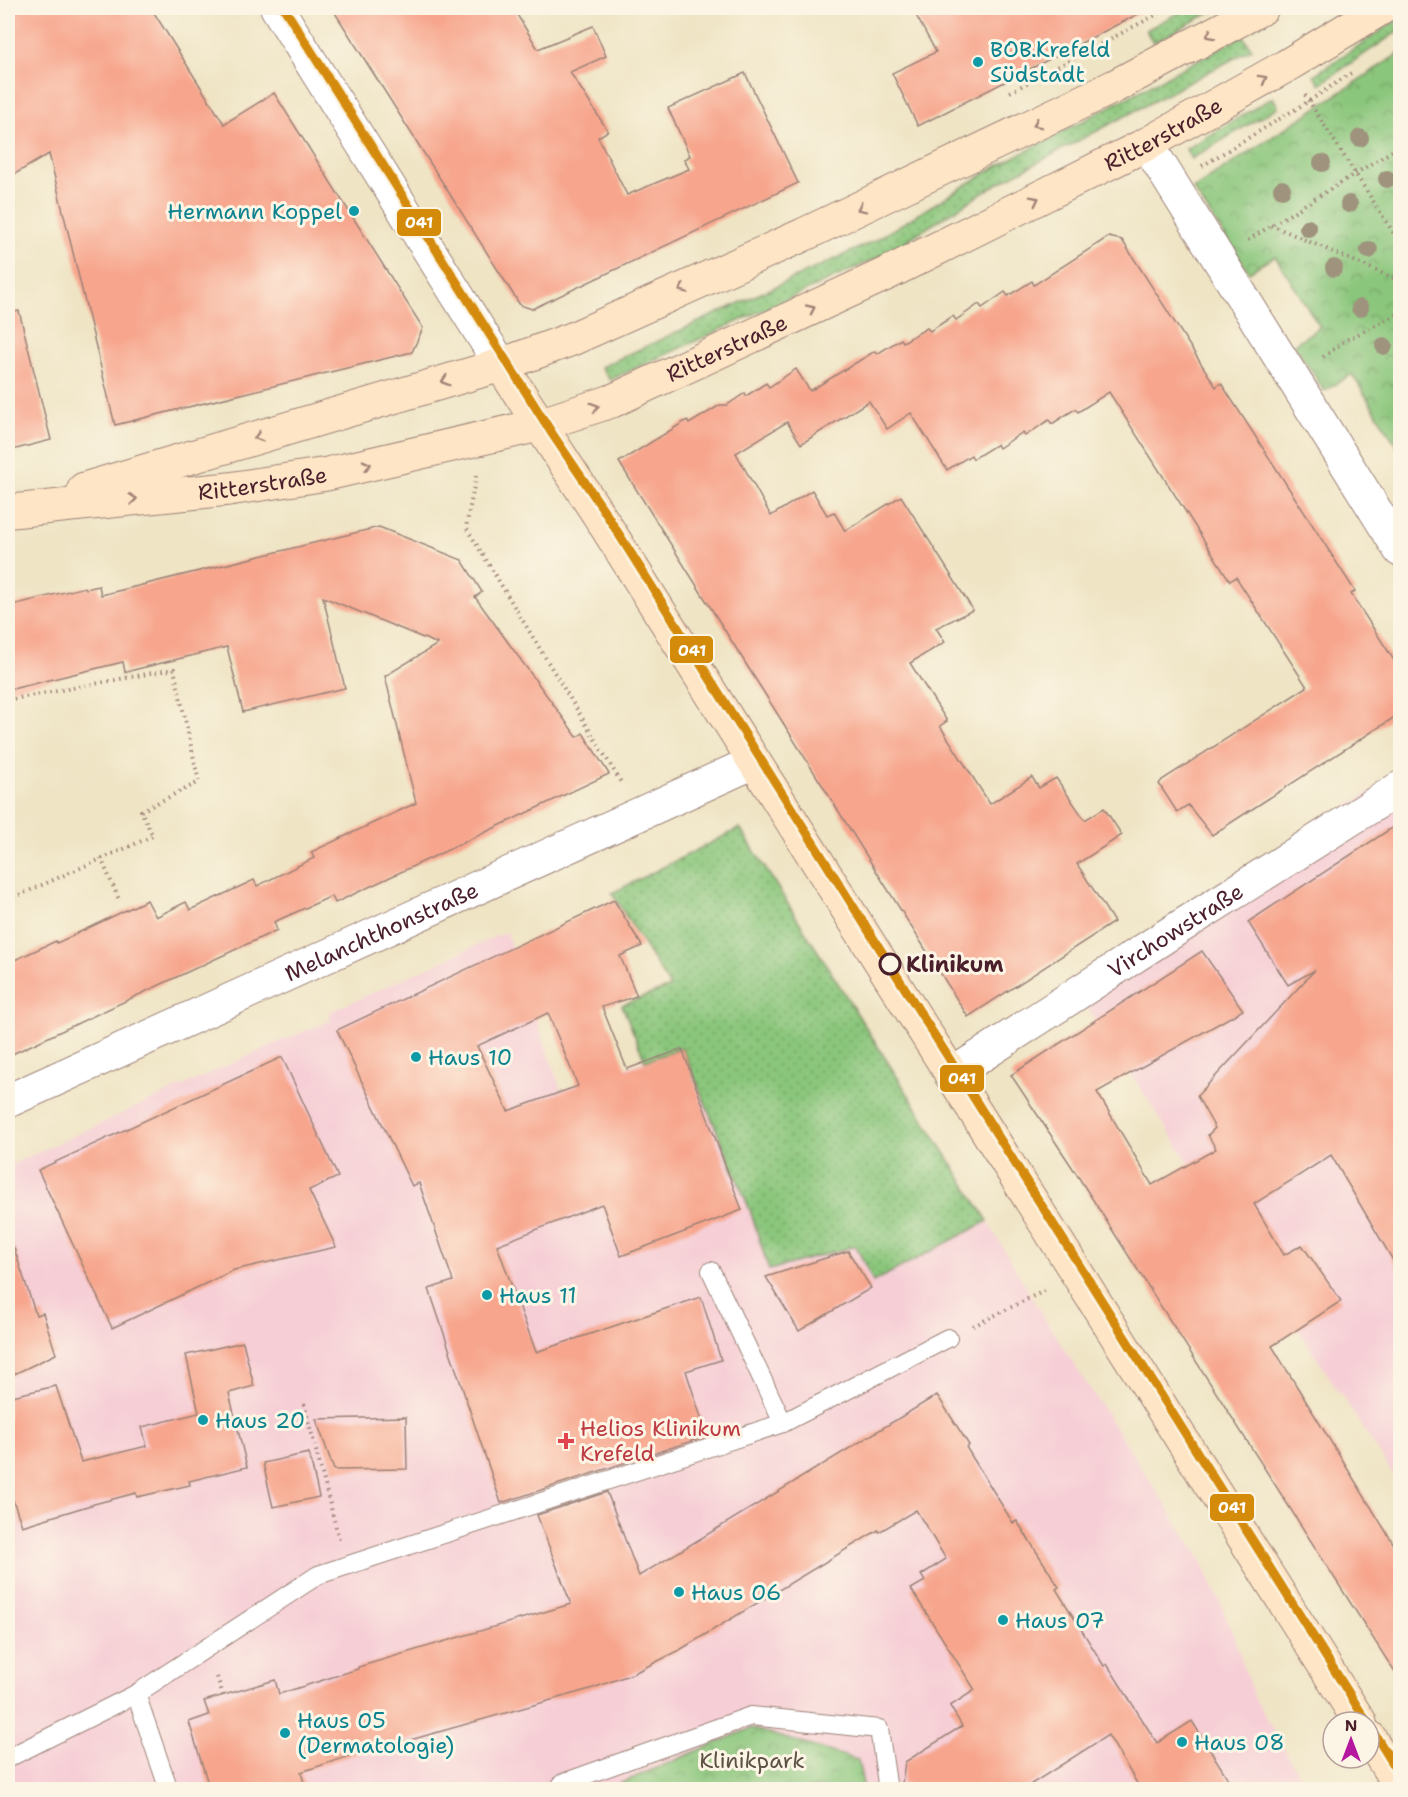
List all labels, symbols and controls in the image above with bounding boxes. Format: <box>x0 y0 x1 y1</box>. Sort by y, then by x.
one-way arrow <box>1206 28 1216 39</box>
place label: BOB.Krefeld Südstadt <box>990 35 1110 89</box>
marker: BOB.Krefeld Südstadt <box>971 55 985 69</box>
one-way arrow <box>1257 75 1267 86</box>
street label: Ritterstraße <box>1099 91 1227 178</box>
one-way arrow <box>1032 116 1043 128</box>
one-way arrow <box>1029 196 1039 207</box>
place label: Hermann Koppel <box>167 197 342 226</box>
one-way arrow <box>856 201 867 212</box>
marker: Hermann Koppel <box>347 204 361 218</box>
line badge: 041 <box>396 208 442 237</box>
text: 041 <box>405 212 433 233</box>
one-way arrow <box>679 282 690 294</box>
one-way arrow <box>804 304 815 316</box>
street label: Ritterstraße <box>662 308 792 389</box>
one-way arrow <box>440 374 451 386</box>
one-way arrow <box>589 401 600 414</box>
one-way arrow <box>253 430 264 442</box>
one-way arrow <box>362 459 372 472</box>
street label: Ritterstraße <box>197 460 329 507</box>
one-way arrow <box>128 493 137 506</box>
line badge: 041 <box>669 635 714 664</box>
text: 041 <box>678 640 706 661</box>
street label: Melanchthonstraße <box>280 875 483 988</box>
street label: Virchowstraße <box>1102 877 1249 985</box>
place label: Klinikum <box>906 950 1003 979</box>
marker: Klinikum <box>879 953 901 975</box>
place label: Haus 10 <box>428 1043 512 1072</box>
marker: Haus 10 <box>409 1050 423 1064</box>
line badge: 041 <box>939 1064 985 1093</box>
text: 041 <box>948 1068 976 1089</box>
place label: Haus 11 <box>499 1281 577 1310</box>
marker: Haus 11 <box>480 1288 494 1302</box>
place label: Haus 20 <box>215 1406 305 1435</box>
marker: Haus 20 <box>196 1413 210 1427</box>
place label: Helios Klinikum Krefeld <box>580 1414 741 1468</box>
marker: Helios Klinikum Krefeld <box>557 1432 575 1450</box>
line badge: 041 <box>1209 1493 1255 1522</box>
text: 041 <box>1218 1497 1246 1518</box>
place label: Haus 06 <box>691 1578 781 1607</box>
marker: Haus 06 <box>672 1585 686 1599</box>
place label: Haus 07 <box>1015 1606 1105 1635</box>
marker: Haus 07 <box>996 1613 1010 1627</box>
place label: Haus 05 (Dermatologie) <box>297 1706 454 1760</box>
north arrow <box>1321 1710 1381 1770</box>
text: N <box>1345 1715 1357 1736</box>
marker: Haus 05 (Dermatologie) <box>278 1726 292 1740</box>
place label: Haus 08 <box>1194 1728 1285 1757</box>
marker: Haus 08 <box>1175 1735 1189 1749</box>
park label: Klinikpark <box>699 1746 805 1775</box>

